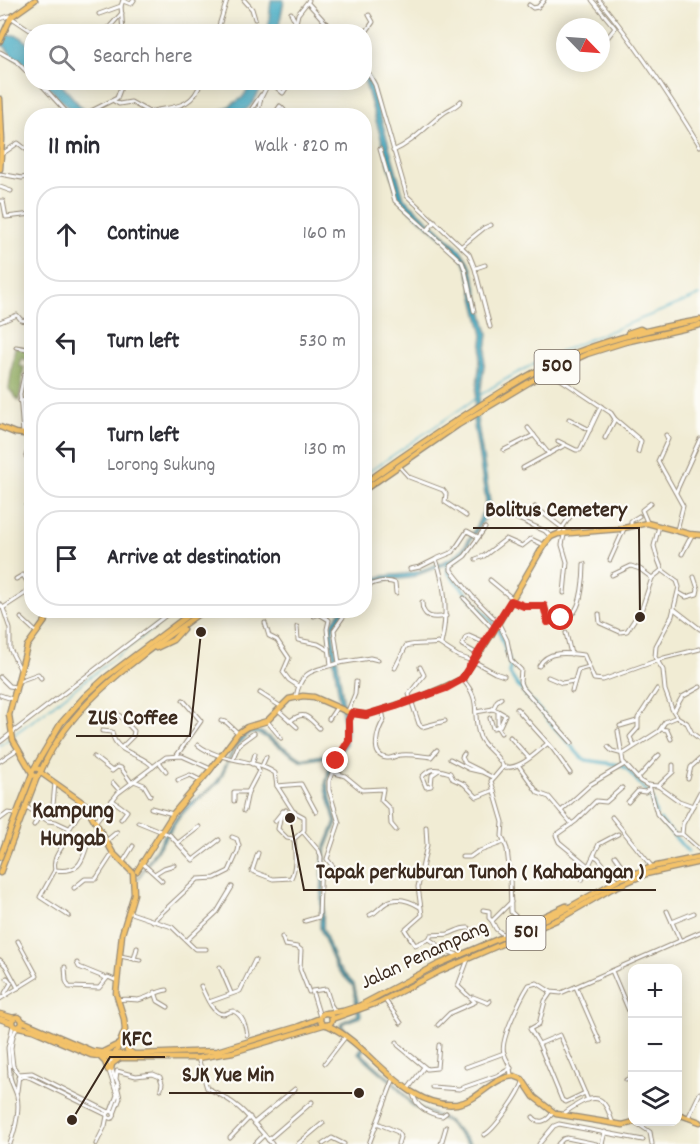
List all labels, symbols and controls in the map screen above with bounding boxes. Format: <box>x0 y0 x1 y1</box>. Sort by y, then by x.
north arrow <box>556 18 610 72</box>
search box <box>24 24 372 90</box>
icon: search <box>45 41 78 74</box>
text: Search here <box>93 42 192 73</box>
text: 11 min <box>48 129 100 166</box>
text: Walk · 820 m <box>254 133 348 161</box>
icon: ahead <box>50 218 83 251</box>
text: Continue <box>107 219 179 250</box>
text: 160 m <box>303 220 346 248</box>
icon: left <box>50 326 83 359</box>
text: Turn left <box>107 327 179 358</box>
text: 530 m <box>299 328 346 356</box>
road number: 500 <box>534 350 580 384</box>
text: Turn left <box>107 421 179 452</box>
icon: left <box>50 434 83 467</box>
text: 130 m <box>304 436 346 464</box>
text: Lorong Sukung <box>107 452 215 480</box>
callout: Bolitus Cemetery <box>473 488 639 528</box>
text: Bolitus Cemetery <box>485 496 628 527</box>
icon: arrive <box>50 542 83 575</box>
text: Arrive at destination <box>107 543 281 574</box>
route start <box>547 604 573 630</box>
callout: ZUS Coffee <box>76 696 190 736</box>
text: ZUS Coffee <box>88 704 178 735</box>
route end <box>322 747 348 773</box>
district label: Kampung Hungab <box>32 795 114 857</box>
callout: Tapak perkuburan Tunoh ( Kahabangan ) <box>304 850 656 890</box>
text: Tapak perkuburan Tunoh ( Kahabangan ) <box>316 858 645 889</box>
street label: Jalan Penampang <box>356 913 494 999</box>
road number: 501 <box>506 916 546 950</box>
map controls <box>628 964 682 1126</box>
button: + <box>628 964 682 1018</box>
callout: KFC <box>110 1017 165 1057</box>
button: − <box>628 1018 682 1072</box>
text: KFC <box>122 1025 153 1056</box>
callout: SJK Yue Min <box>169 1053 286 1093</box>
text: SJK Yue Min <box>182 1061 274 1092</box>
button: layers <box>628 1072 682 1126</box>

